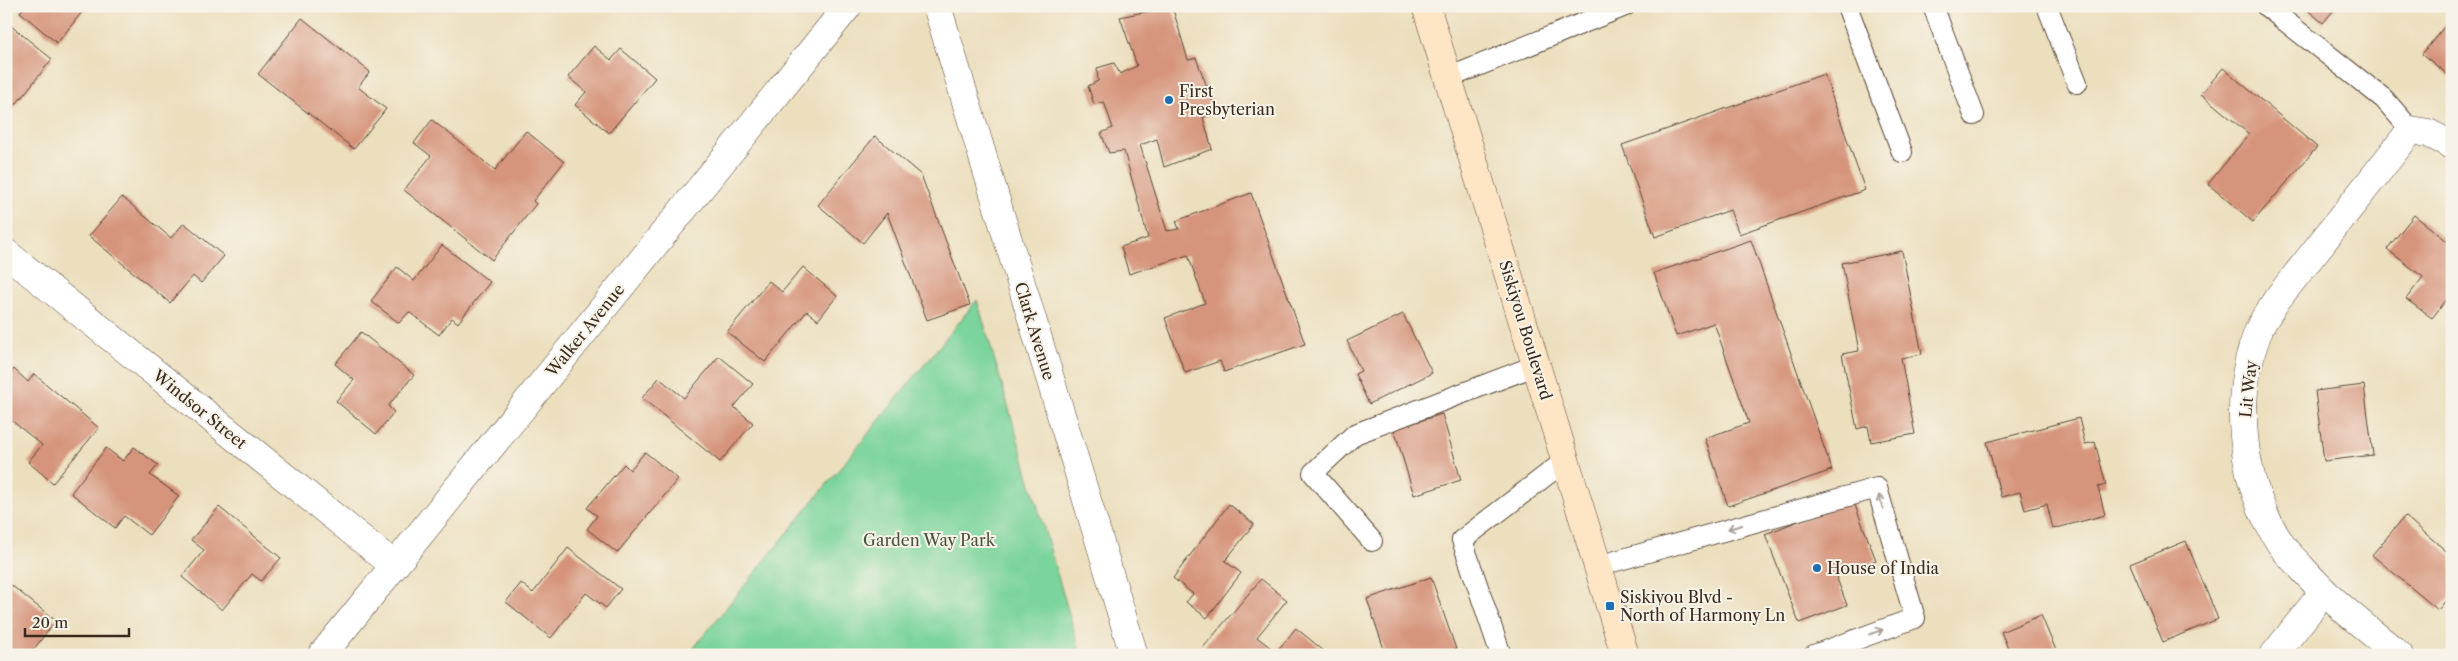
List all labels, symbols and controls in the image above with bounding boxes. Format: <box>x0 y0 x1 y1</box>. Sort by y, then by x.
place label: First Presbyterian <box>1179 81 1275 119</box>
marker: First Presbyterian <box>1163 94 1175 106</box>
street label: Siskiyou Boulevard <box>1495 258 1557 402</box>
street label: Walker Avenue <box>541 279 629 381</box>
street label: Clark Avenue <box>1011 279 1059 383</box>
street label: Lit Way <box>2235 358 2261 419</box>
street label: Windsor Street <box>148 364 251 453</box>
one-way arrow <box>1876 494 1886 510</box>
one-way arrow <box>1727 523 1743 533</box>
park label: Garden Way Park <box>863 530 996 550</box>
place label: House of India <box>1827 558 1940 578</box>
marker: House of India <box>1811 562 1823 574</box>
place label: Siskiyou Blvd - North of Harmony Ln <box>1620 587 1785 625</box>
marker: Siskiyou Blvd - North of Harmony Ln <box>1604 600 1616 612</box>
scale bar <box>25 606 129 638</box>
text: 20 m <box>32 613 68 632</box>
one-way arrow <box>1868 627 1883 636</box>

